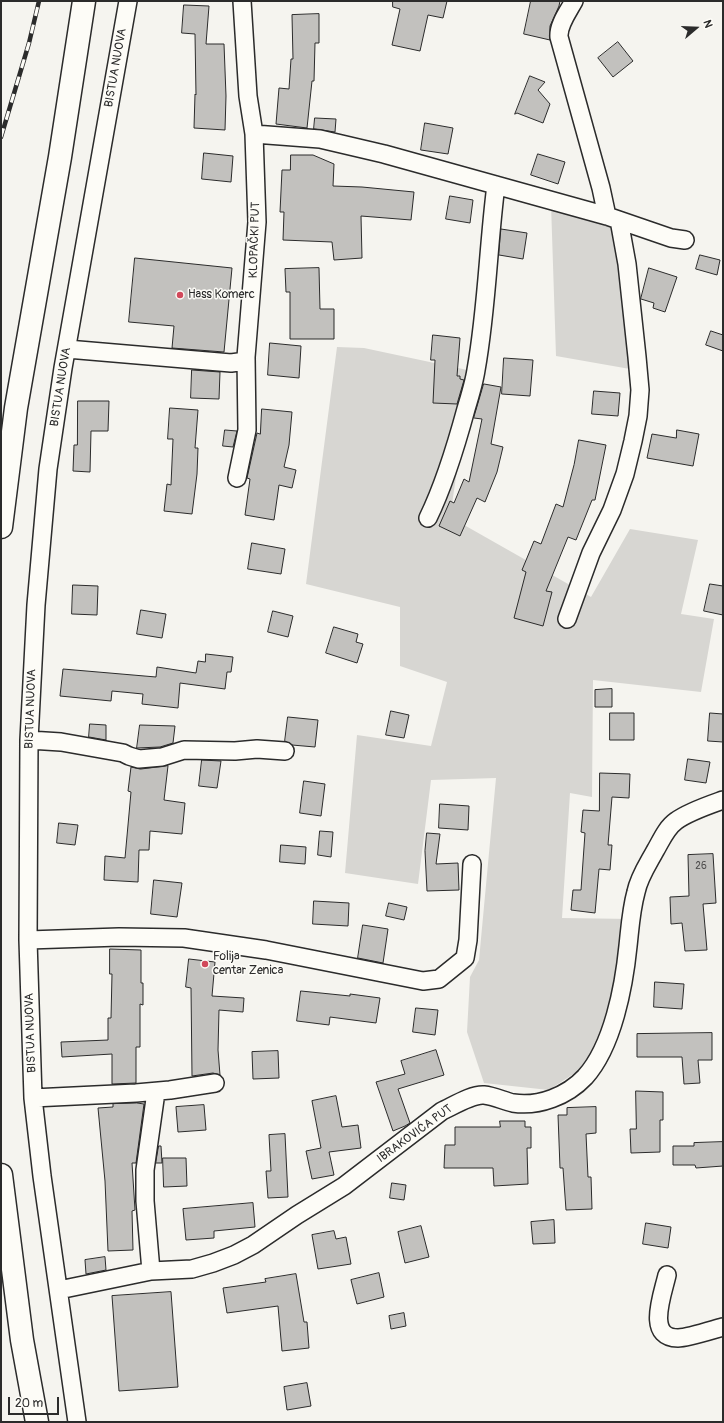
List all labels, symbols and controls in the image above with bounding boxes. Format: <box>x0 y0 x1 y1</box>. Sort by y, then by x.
north arrow <box>676 8 716 48</box>
text: N <box>700 18 715 30</box>
street label: BISTUA NUOVA <box>102 27 130 109</box>
street label: KLOPAČKI PUT <box>246 201 264 279</box>
place label: Hass Komerc <box>188 288 255 302</box>
marker: Hass Komerc <box>175 290 185 300</box>
street label: BISTUA NUOVA <box>48 346 74 428</box>
street label: BISTUA NUOVA <box>22 669 40 749</box>
house number: 26 <box>695 860 707 872</box>
place label: Folija centar Zenica <box>213 950 283 978</box>
marker: Folija centar Zenica <box>200 959 210 969</box>
street label: BISTUA NUOVA <box>22 993 40 1073</box>
street label: IBRAKOVIĆA PUT <box>375 1102 455 1166</box>
scale bar <box>10 1389 61 1415</box>
text: 20 m <box>15 1396 43 1411</box>

